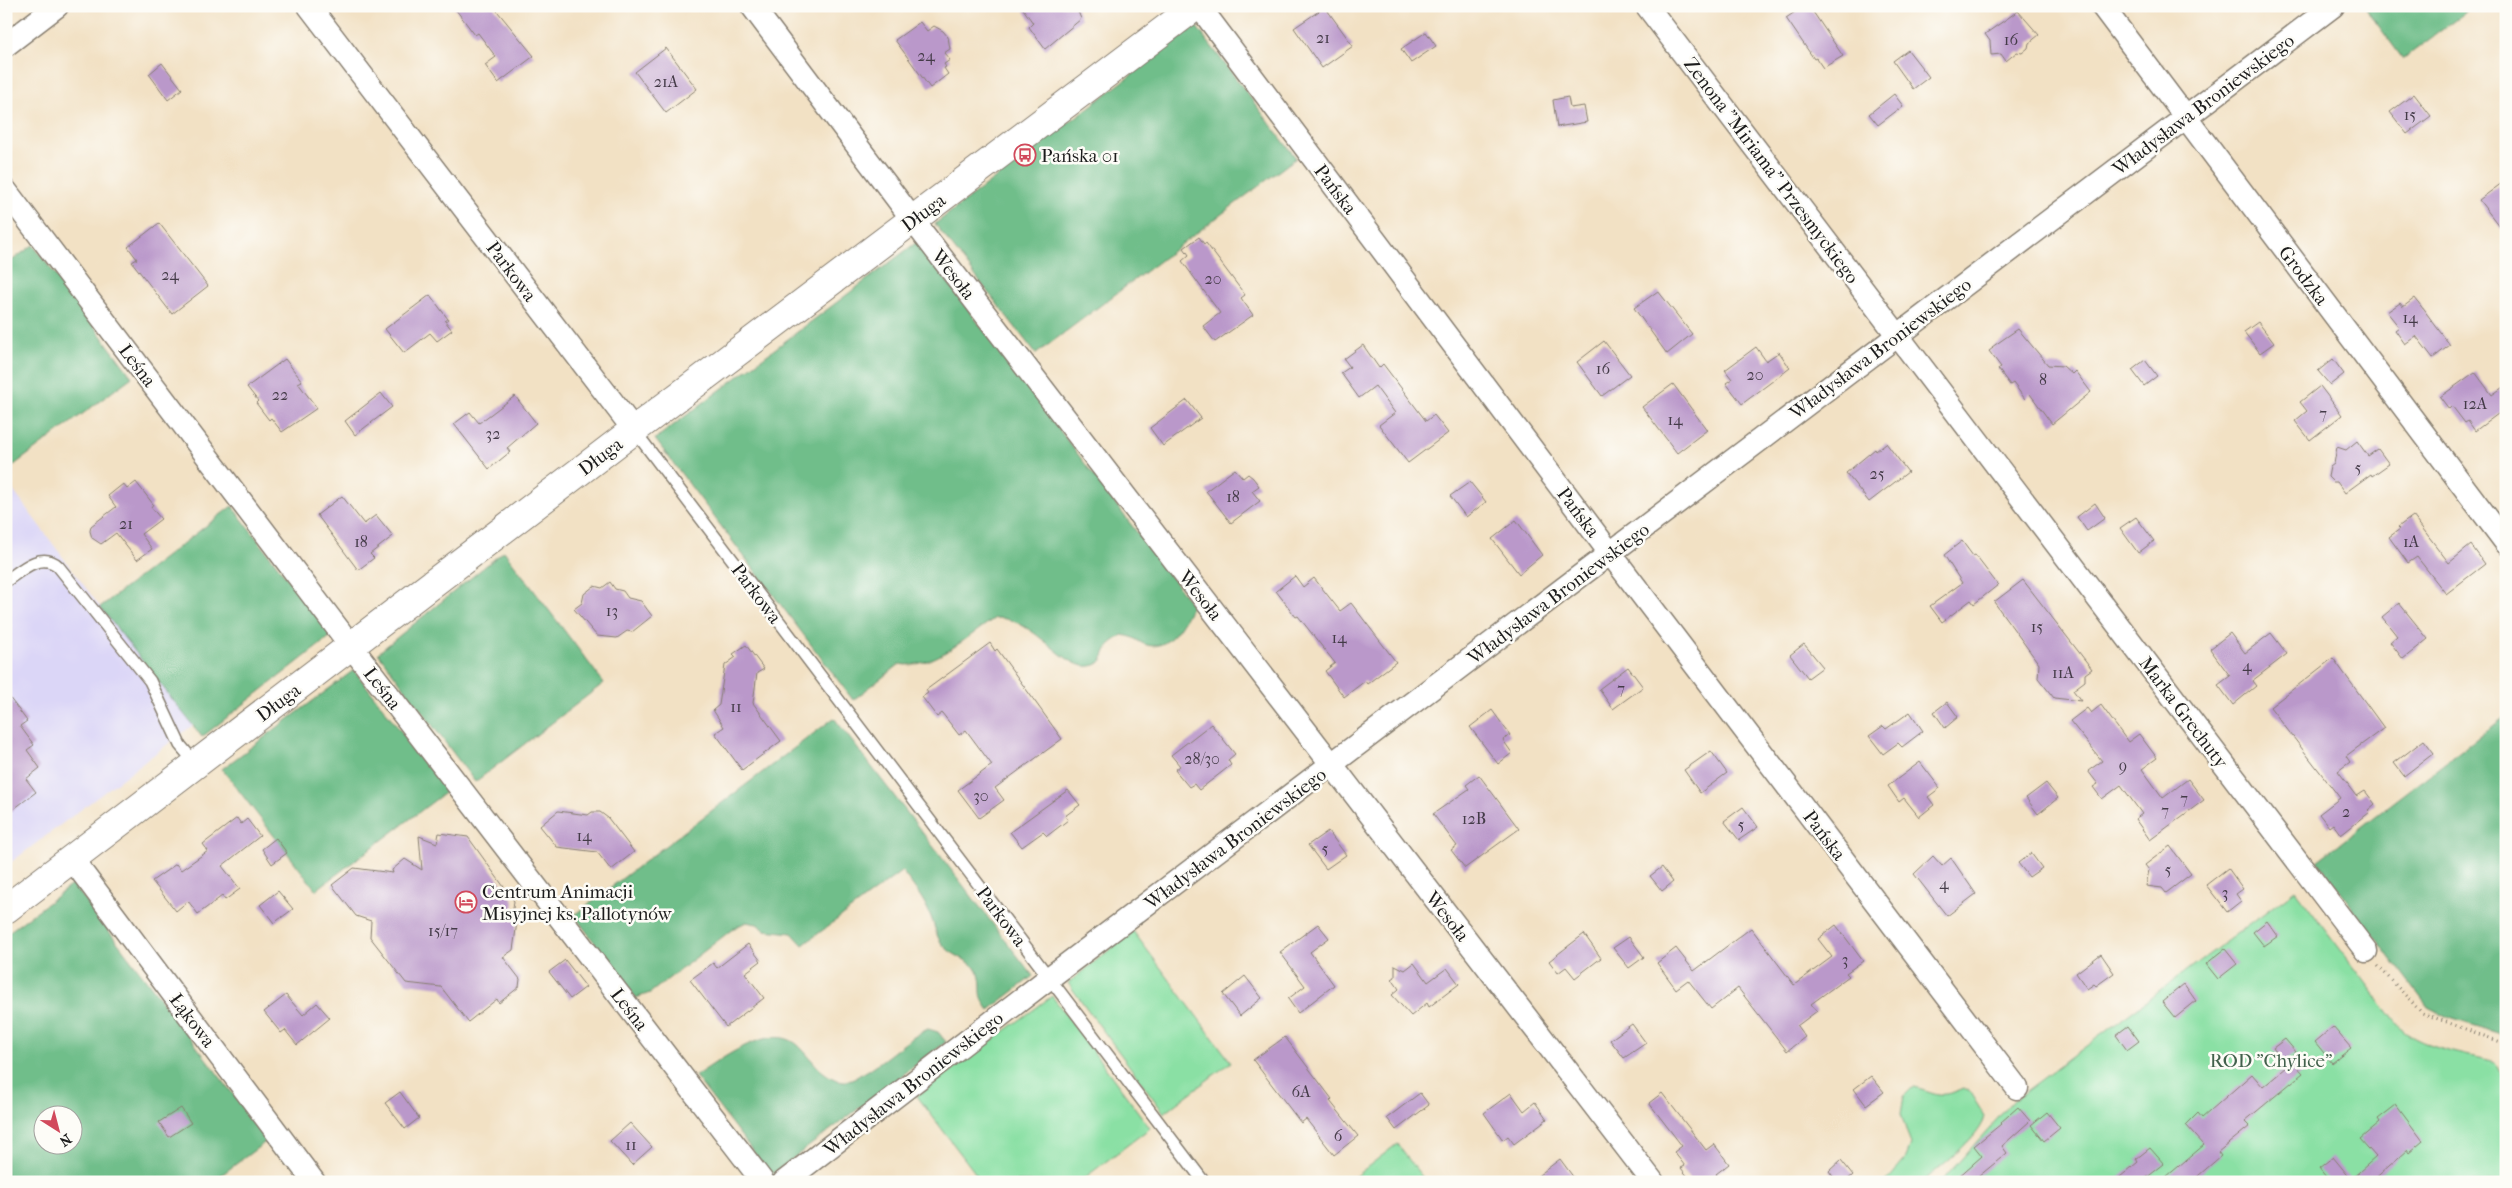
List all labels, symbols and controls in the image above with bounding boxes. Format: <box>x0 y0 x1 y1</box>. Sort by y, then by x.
house number: 21 <box>1316 28 1330 47</box>
street label: Władysława Broniewskiego <box>2108 29 2299 181</box>
house number: 16 <box>2004 30 2018 49</box>
house number: 24 <box>917 46 935 65</box>
street label: Zenona "Miriama" Przesmyckiego <box>1679 53 1864 288</box>
house number: 21A <box>654 72 679 91</box>
house number: 15 <box>2404 105 2416 124</box>
bus stop icon: Pańska 01 <box>1013 143 1037 167</box>
place label: Pańska 01 <box>1041 145 1119 167</box>
street label: Pańska <box>1309 160 1361 219</box>
street label: Długa <box>897 189 950 236</box>
street label: Parkowa <box>482 237 541 306</box>
street label: Grodzka <box>2274 242 2333 310</box>
street label: Wesoła <box>926 244 980 304</box>
house number: 24 <box>161 265 179 284</box>
house number: 20 <box>1204 269 1222 288</box>
street label: Władysława Broniewskiego <box>1785 273 1976 425</box>
house number: 14 <box>2402 308 2418 327</box>
street label: Leśna <box>114 340 160 391</box>
house number: 16 <box>1596 359 1610 378</box>
house number: 20 <box>1746 365 1764 384</box>
house number: 8 <box>2039 370 2047 389</box>
house number: 22 <box>272 385 288 404</box>
house number: 12A <box>2463 394 2488 413</box>
house number: 7 <box>2319 404 2327 423</box>
house number: 14 <box>1667 410 1683 429</box>
house number: 32 <box>486 424 500 443</box>
street label: Długa <box>574 433 627 480</box>
house number: 5 <box>2355 458 2362 477</box>
house number: 25 <box>1869 464 1885 483</box>
street label: Pańska <box>1552 483 1604 542</box>
house number: 18 <box>1226 487 1240 506</box>
house number: 21 <box>119 514 133 533</box>
street label: Władysława Broniewskiego <box>1463 518 1654 670</box>
house number: 18 <box>354 532 368 551</box>
house number: 1A <box>2403 532 2420 551</box>
street label: Parkowa <box>727 559 786 628</box>
street label: Wesoła <box>1173 565 1227 625</box>
house number: 13 <box>606 601 618 620</box>
house number: 15 <box>2031 617 2043 636</box>
house number: 14 <box>1331 628 1347 647</box>
street label: Marka Grechuty <box>2134 653 2233 773</box>
house number: 4 <box>2242 656 2252 675</box>
street label: Leśna <box>359 663 406 714</box>
house number: 11A <box>2052 663 2075 682</box>
street label: Długa <box>252 679 305 726</box>
house number: 7 <box>1617 679 1625 698</box>
house number: 11 <box>730 697 742 716</box>
house number: 28/30 <box>1184 749 1220 768</box>
house number: 9 <box>2119 756 2127 775</box>
street label: Władysława Broniewskiego <box>1140 763 1331 915</box>
house number: 30 <box>973 786 989 805</box>
house number: 7 <box>2180 789 2188 808</box>
house number: 7 <box>2161 801 2169 820</box>
house number: 2 <box>2342 802 2350 821</box>
street label: Pańska <box>1798 806 1850 865</box>
house number: 12B <box>1462 809 1486 828</box>
house number: 5 <box>1738 815 1745 834</box>
house number: 14 <box>576 826 592 845</box>
house number: 5 <box>1322 839 1329 858</box>
house number: 5 <box>2165 860 2172 879</box>
house number: 4 <box>1939 874 1949 893</box>
place label: Centrum Animacji Misyjnej ks. Pallotynów <box>482 881 673 925</box>
street label: Parkowa <box>972 882 1031 951</box>
house number: 3 <box>2222 883 2228 902</box>
street label: Wesoła <box>1420 886 1474 946</box>
hotel icon: Centrum Animacji Misyjnej ks. Pallotynów <box>454 890 478 914</box>
house number: 15/17 <box>428 921 458 940</box>
house number: 3 <box>1842 950 1848 969</box>
street label: Leśna <box>606 984 653 1035</box>
street label: Łąkowa <box>165 989 220 1052</box>
street label: Władysława Broniewskiego <box>819 1007 1008 1161</box>
park label: ROD "Chylice" <box>2210 1050 2332 1072</box>
house number: 6A <box>1291 1082 1311 1101</box>
north arrow <box>32 1106 82 1156</box>
house number: 6 <box>1334 1126 1343 1145</box>
text: N <box>56 1130 75 1150</box>
house number: 11 <box>625 1135 637 1154</box>

